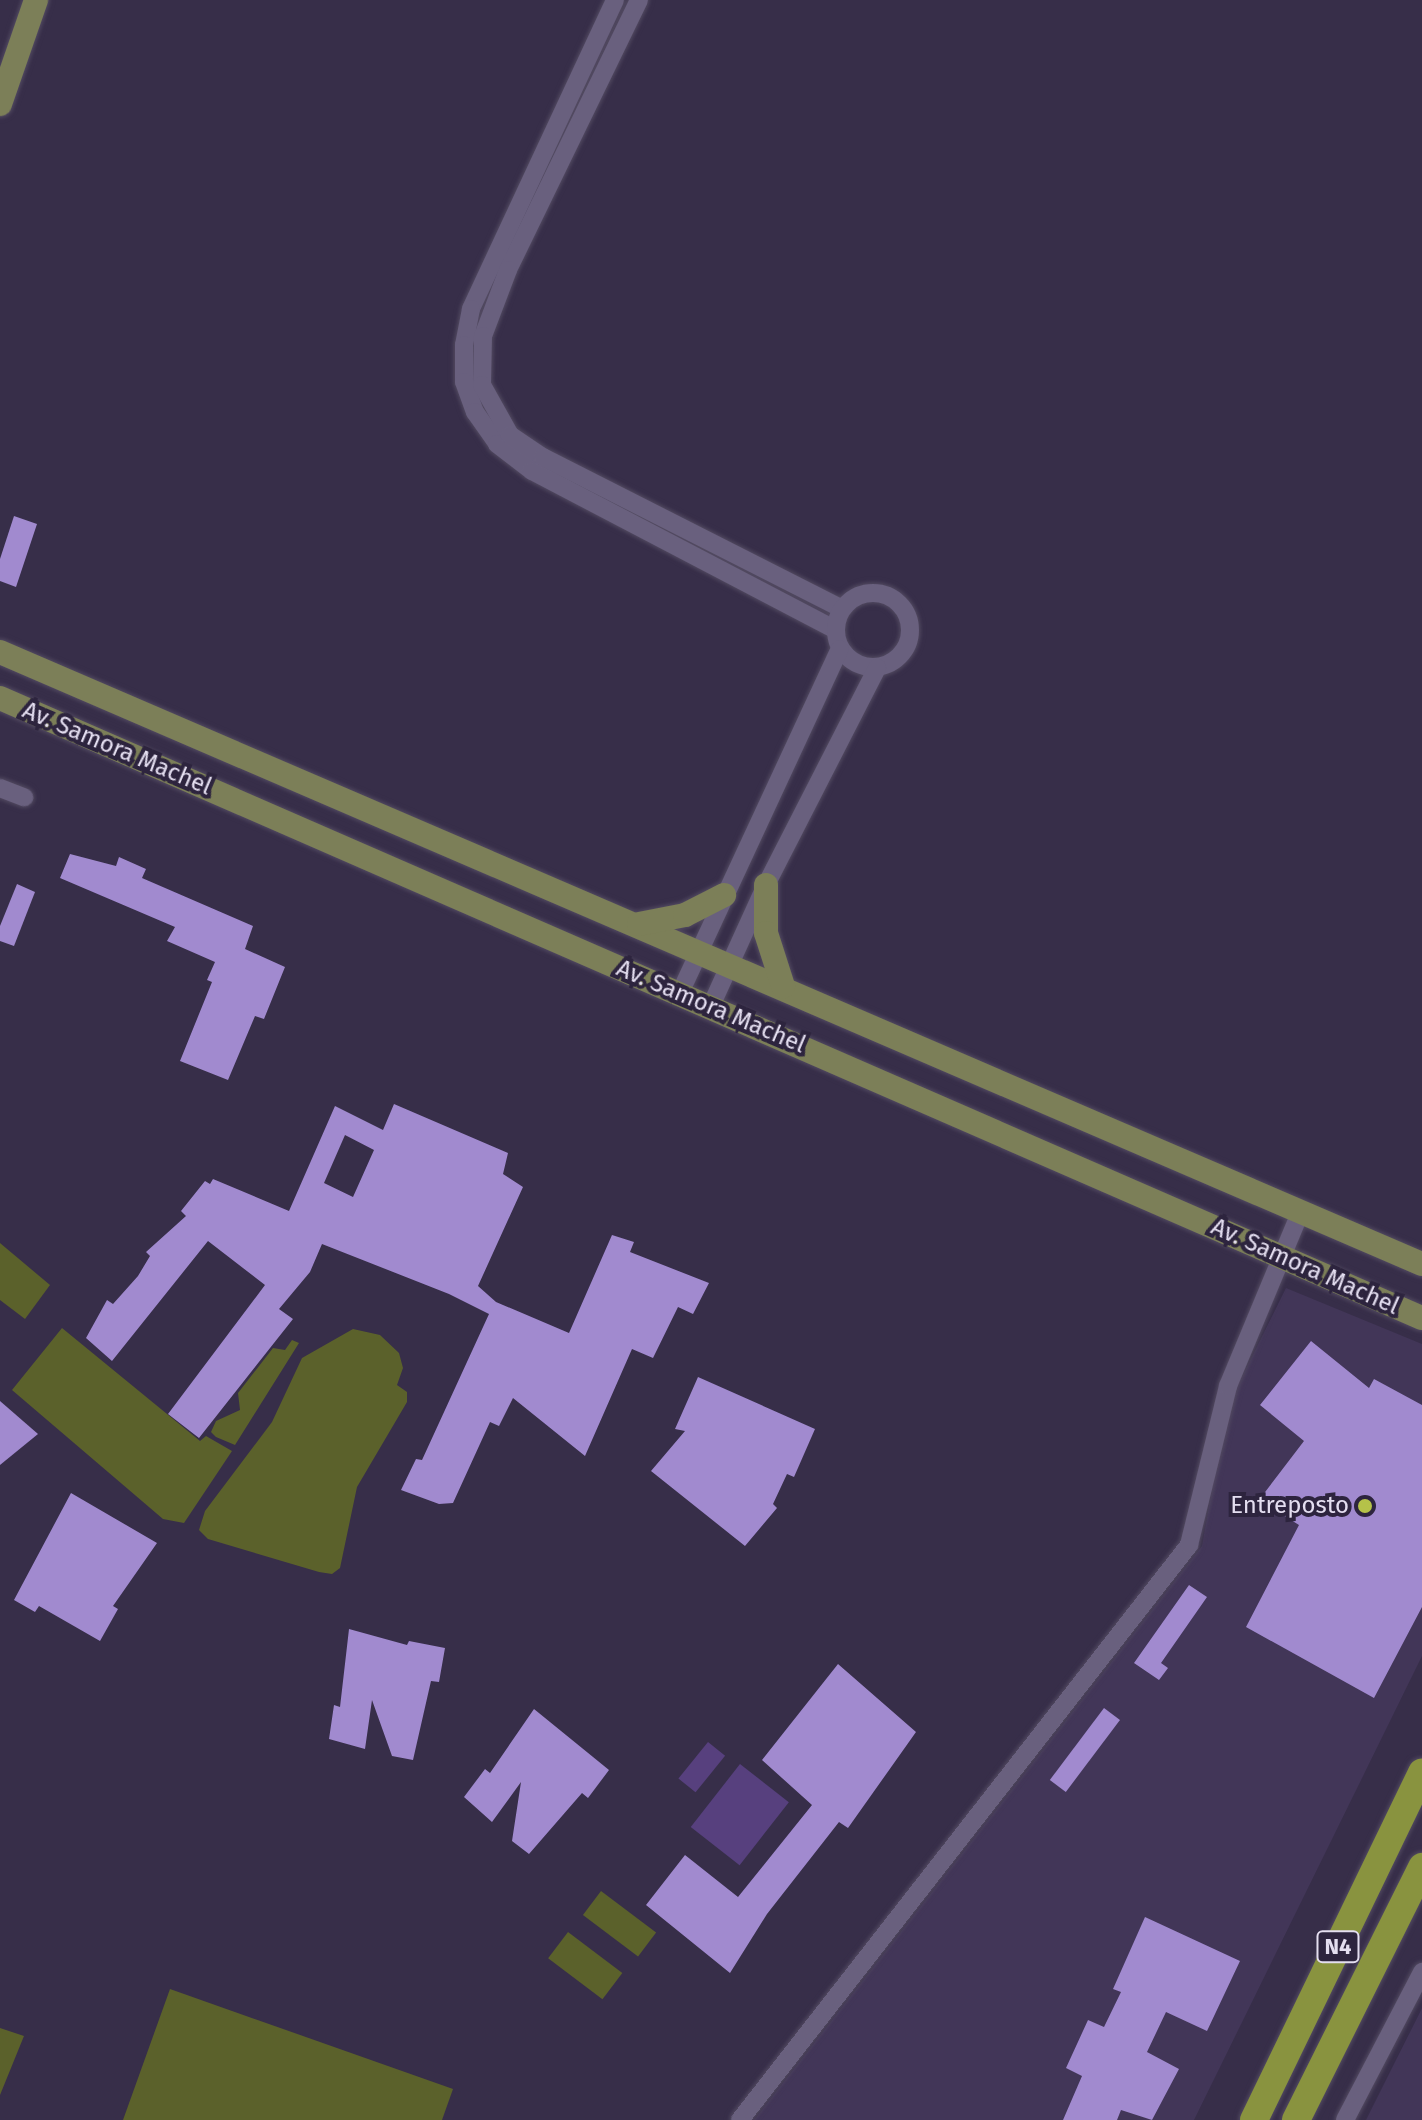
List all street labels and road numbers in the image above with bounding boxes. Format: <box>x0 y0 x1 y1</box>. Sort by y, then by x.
street label: Av. Samora Machel <box>18 696 216 802</box>
street label: Av. Samora Machel <box>612 954 810 1060</box>
street label: Av. Samora Machel <box>1207 1213 1403 1321</box>
road number: N4 <box>1316 1929 1360 1965</box>

